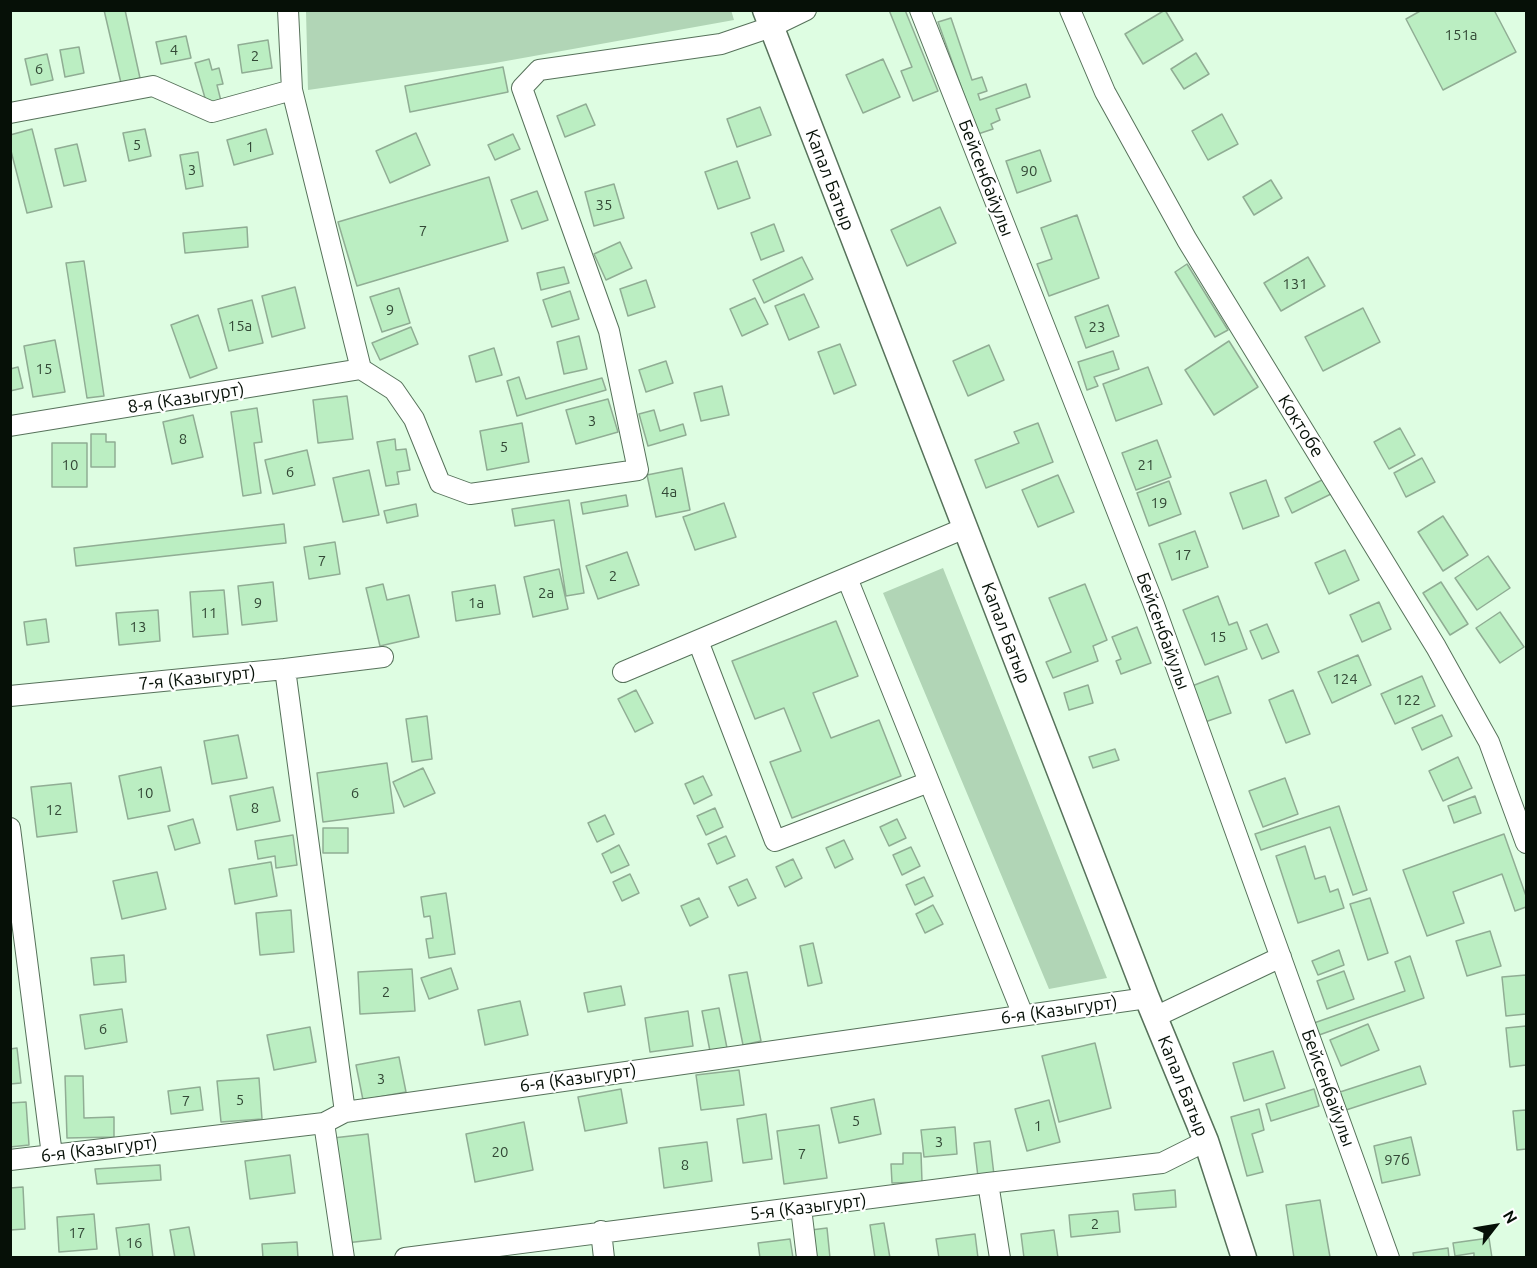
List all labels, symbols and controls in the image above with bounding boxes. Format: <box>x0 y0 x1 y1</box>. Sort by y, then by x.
house number: 151а <box>1444 26 1478 44</box>
house number: 4 <box>170 41 178 59</box>
house number: 2 <box>251 47 259 65</box>
house number: 6 <box>35 60 43 78</box>
street label: Бейсенбайулы <box>954 117 1018 239</box>
street label: Капал Батыр <box>801 126 859 234</box>
house number: 5 <box>133 136 141 154</box>
house number: 1 <box>246 138 254 156</box>
house number: 3 <box>188 161 196 179</box>
house number: 90 <box>1021 162 1037 180</box>
house number: 35 <box>596 196 612 214</box>
house number: 7 <box>419 222 427 240</box>
house number: 131 <box>1282 275 1308 293</box>
house number: 9 <box>386 301 394 319</box>
house number: 15а <box>228 317 252 335</box>
house number: 23 <box>1089 318 1105 336</box>
house number: 15 <box>36 360 52 378</box>
street label: 8-я (Казыгурт) <box>126 378 246 418</box>
street label: Коктобе <box>1273 391 1329 461</box>
house number: 3 <box>588 412 596 430</box>
house number: 8 <box>179 430 187 448</box>
house number: 5 <box>500 438 508 456</box>
house number: 10 <box>62 456 78 474</box>
house number: 21 <box>1138 456 1154 474</box>
house number: 6 <box>286 463 294 481</box>
house number: 4а <box>661 483 677 501</box>
house number: 19 <box>1151 494 1167 512</box>
house number: 17 <box>1175 546 1191 564</box>
house number: 7 <box>318 552 326 570</box>
house number: 2 <box>609 567 617 585</box>
street label: Бейсенбайулы <box>1132 569 1194 693</box>
street label: Капал Батыр <box>977 579 1035 687</box>
house number: 2а <box>538 584 554 602</box>
house number: 9 <box>254 594 262 612</box>
house number: 1а <box>468 594 484 612</box>
house number: 11 <box>201 604 217 622</box>
house number: 13 <box>130 618 146 636</box>
house number: 15 <box>1210 628 1226 646</box>
street label: 7-я (Казыгурт) <box>137 661 257 695</box>
house number: 124 <box>1332 670 1358 688</box>
house number: 122 <box>1395 691 1421 709</box>
house number: 10 <box>137 784 153 802</box>
house number: 6 <box>351 784 359 802</box>
house number: 8 <box>251 799 259 817</box>
house number: 12 <box>46 801 62 819</box>
house number: 2 <box>382 983 390 1001</box>
street label: 6-я (Казыгурт) <box>999 991 1119 1029</box>
house number: 6 <box>99 1020 107 1038</box>
street label: Бейсенбайулы <box>1297 1026 1359 1150</box>
street label: Капал Батыр <box>1153 1032 1213 1140</box>
street label: 6-я (Казыгурт) <box>518 1059 638 1097</box>
house number: 3 <box>377 1070 385 1088</box>
house number: 5 <box>236 1091 244 1109</box>
house number: 7 <box>182 1092 190 1110</box>
house number: 5 <box>852 1112 860 1130</box>
house number: 1 <box>1034 1117 1042 1135</box>
street label: 6-я (Казыгурт) <box>39 1131 159 1167</box>
house number: 3 <box>935 1133 943 1151</box>
house number: 20 <box>492 1143 508 1161</box>
house number: 7 <box>798 1145 806 1163</box>
house number: 97б <box>1384 1151 1410 1169</box>
house number: 8 <box>681 1156 689 1174</box>
street label: 5-я (Казыгурт) <box>748 1189 868 1225</box>
north arrow <box>1465 1196 1525 1256</box>
text: N <box>1500 1207 1521 1226</box>
house number: 2 <box>1091 1215 1099 1233</box>
house number: 17 <box>69 1224 85 1242</box>
house number: 16 <box>126 1234 142 1252</box>

